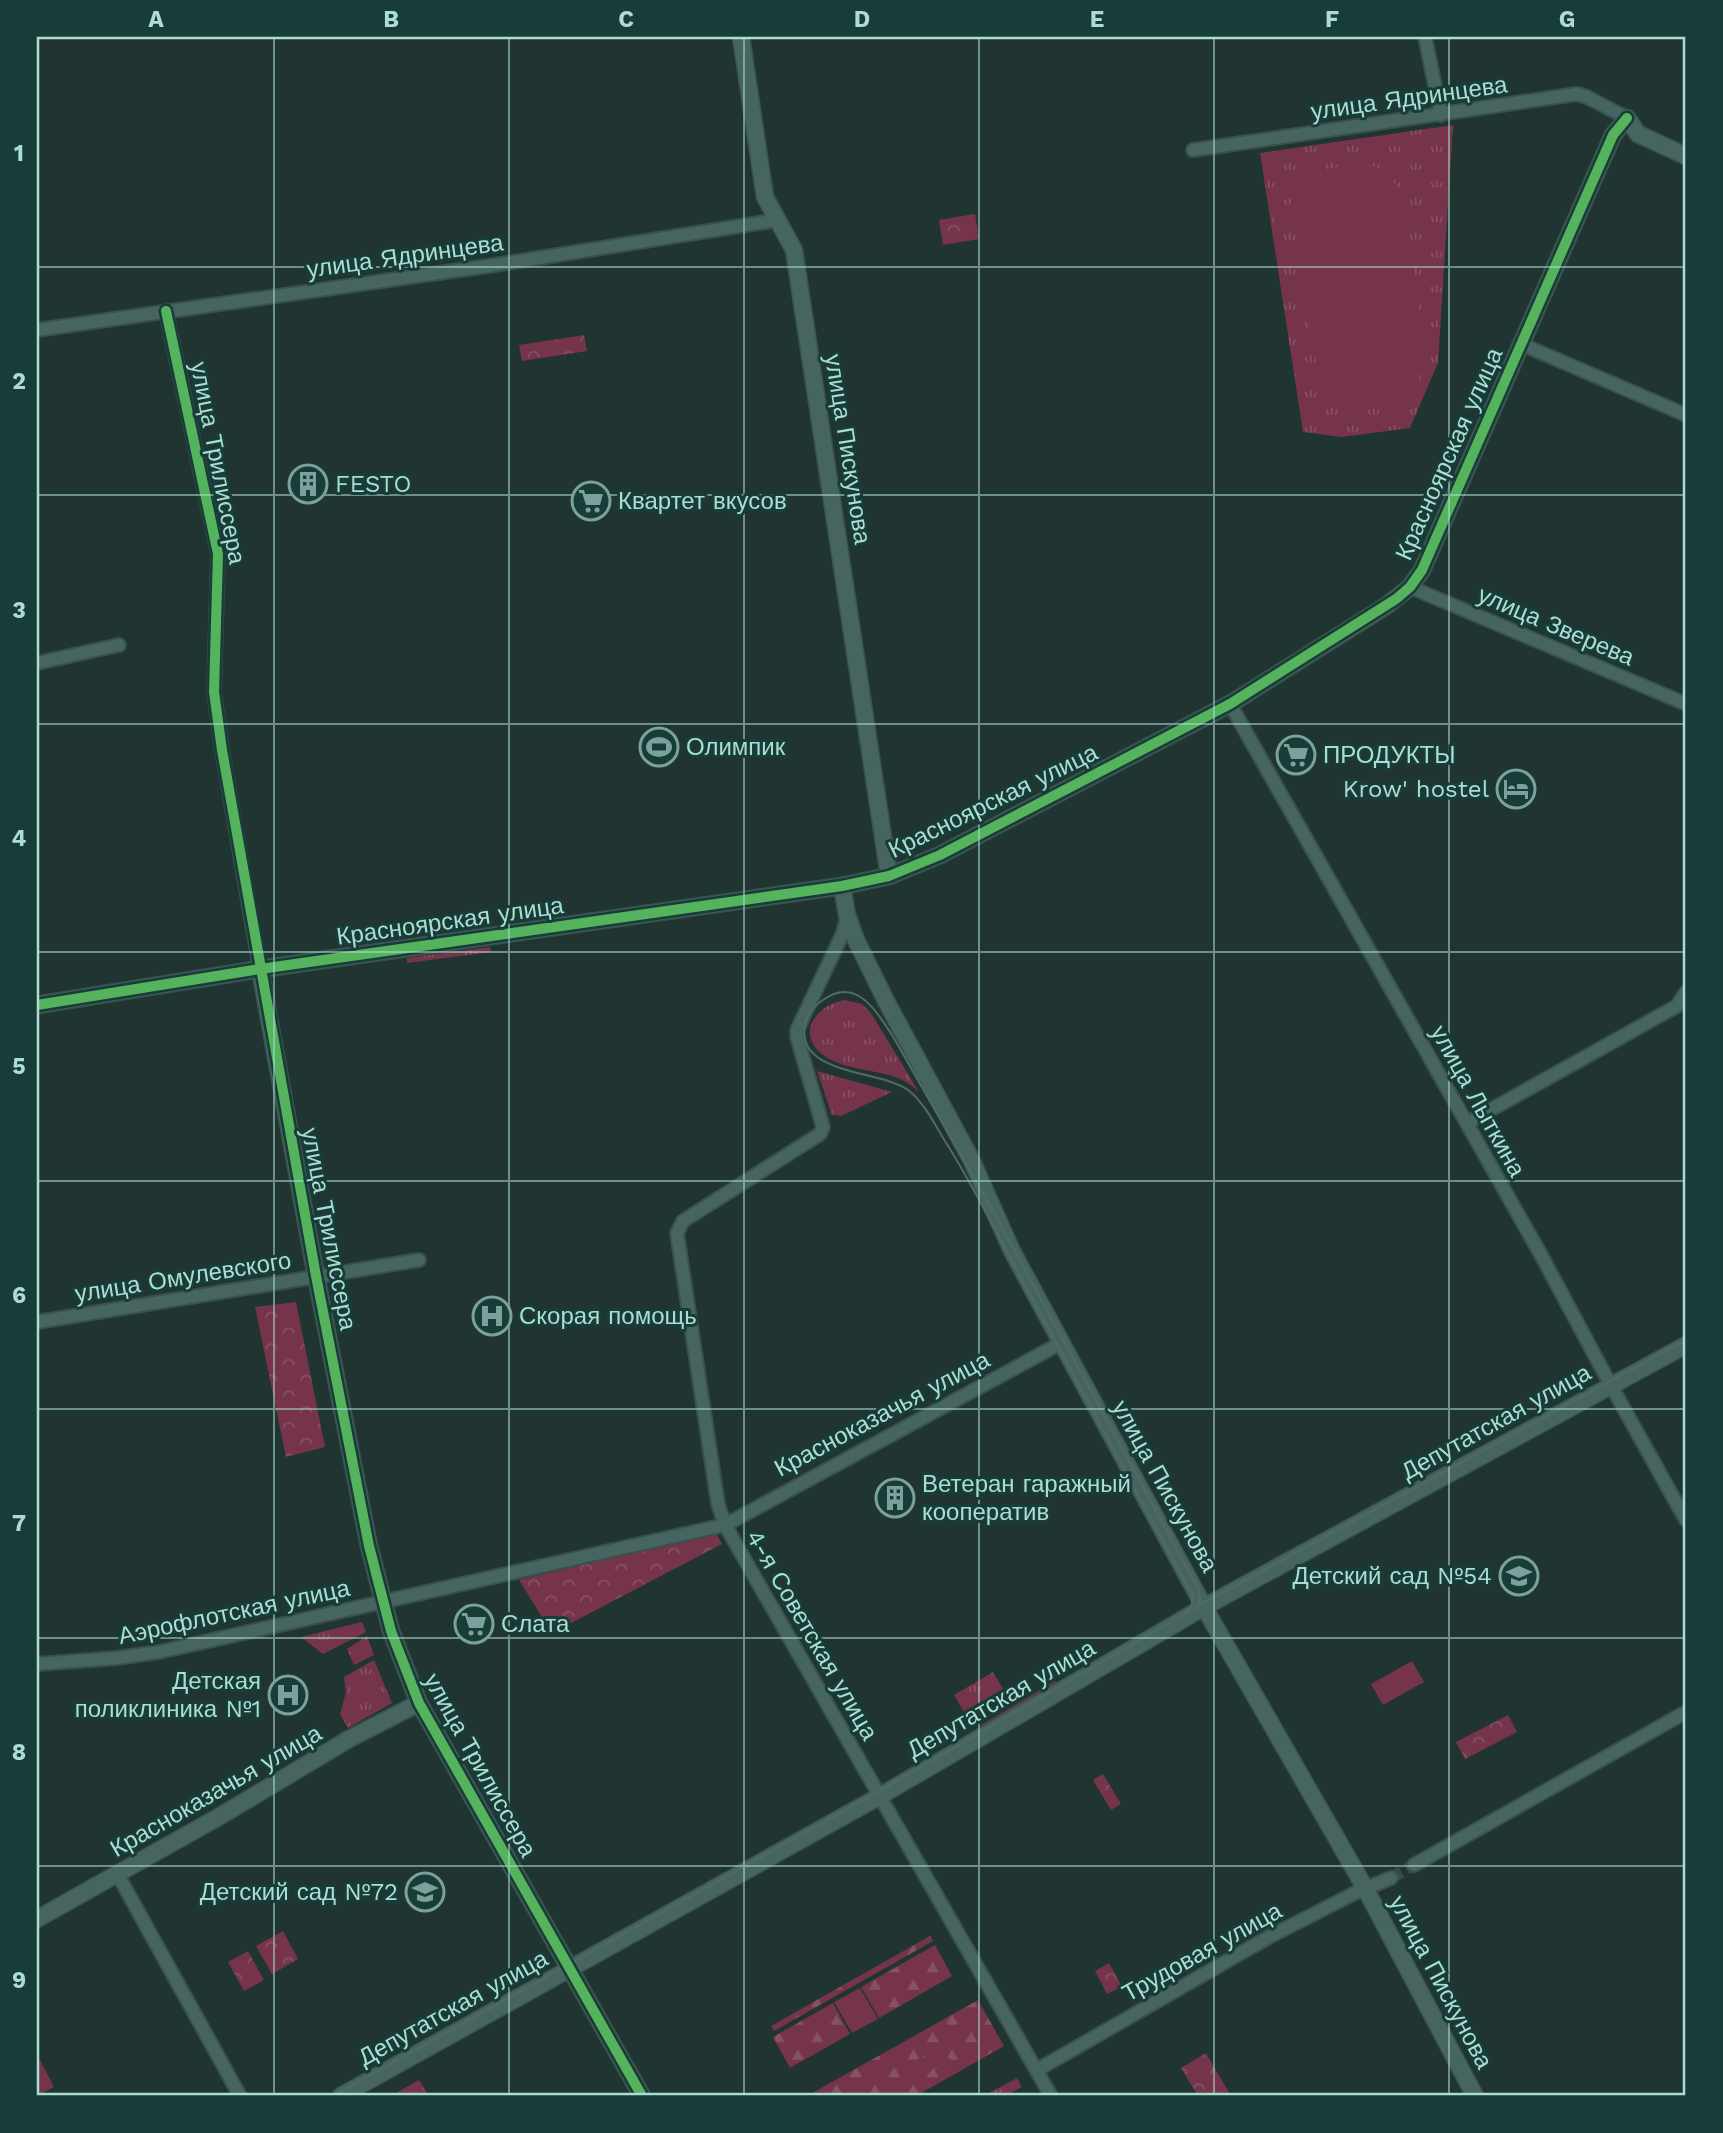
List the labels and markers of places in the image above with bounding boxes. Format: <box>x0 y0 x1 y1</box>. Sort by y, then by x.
building icon: FESTO <box>287 463 329 505</box>
place label: FESTO <box>335 470 412 498</box>
supermarket icon: Квартет вкусов <box>570 480 612 522</box>
place label: Квартет вкусов <box>618 487 787 515</box>
sports icon: Олимпик <box>638 726 680 768</box>
place label: Олимпик <box>686 733 786 761</box>
supermarket icon: ПРОДУКТЫ <box>1275 734 1317 776</box>
place label: ПРОДУКТЫ <box>1323 741 1456 769</box>
hotel icon: Krow' hostel <box>1495 768 1537 810</box>
place label: Krow' hostel <box>1343 775 1490 803</box>
hospital icon: Скорая помощь <box>471 1295 513 1337</box>
place label: Скорая помощь <box>519 1302 697 1330</box>
place label: Ветеран гаражный кооператив <box>922 1470 1131 1526</box>
building icon: Ветеран гаражный кооператив <box>874 1477 916 1519</box>
school or university icon: Детский сад №54 <box>1498 1555 1540 1597</box>
place label: Детский сад №54 <box>1293 1562 1492 1590</box>
supermarket icon: Слата <box>453 1603 495 1645</box>
place label: Слата <box>501 1610 570 1638</box>
place label: Детская поликлиника №1 <box>75 1667 261 1723</box>
hospital icon: Детская поликлиника №1 <box>267 1674 309 1716</box>
school or university icon: Детский сад №72 <box>404 1871 446 1913</box>
place label: Детский сад №72 <box>200 1878 398 1906</box>

